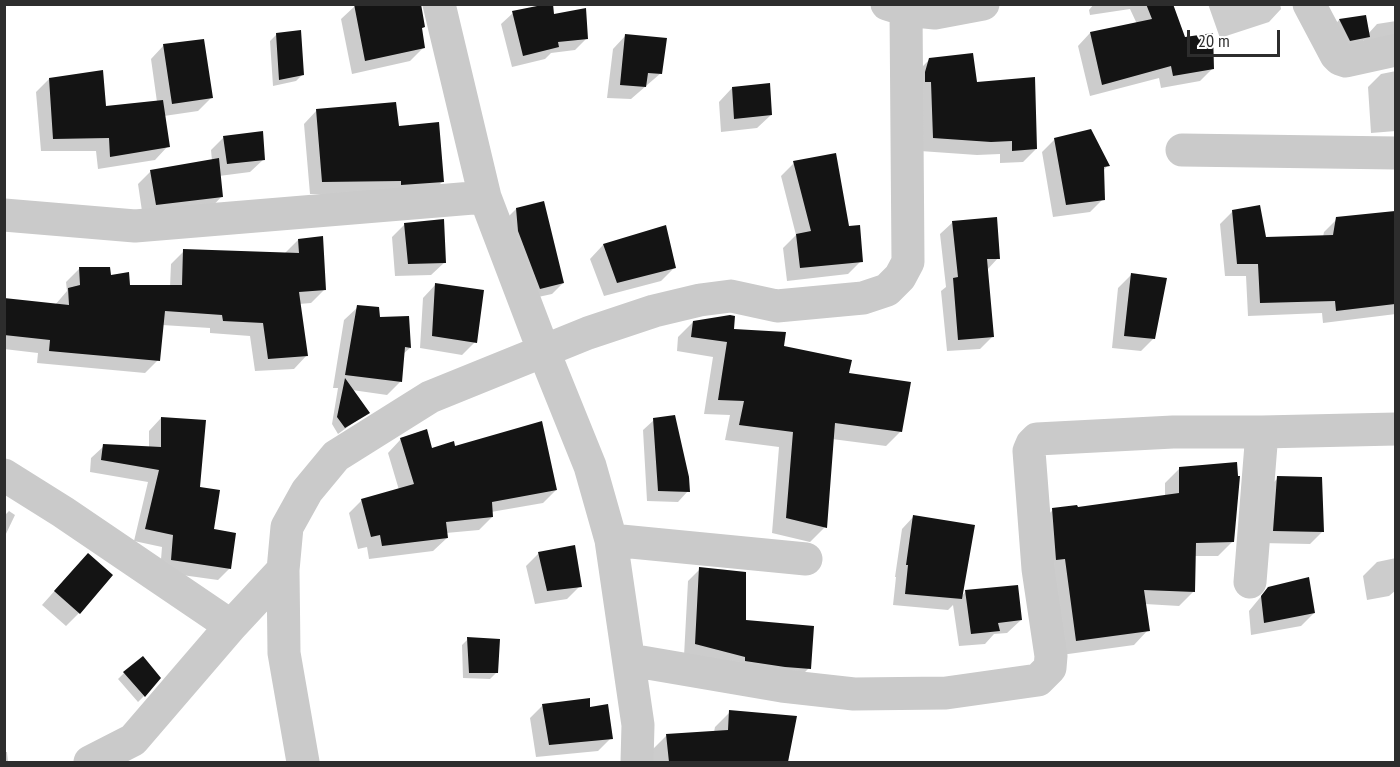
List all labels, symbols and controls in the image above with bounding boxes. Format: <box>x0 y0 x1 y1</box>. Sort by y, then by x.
scale bar <box>1190 18 1283 56</box>
text: 20 m <box>1198 29 1230 52</box>

